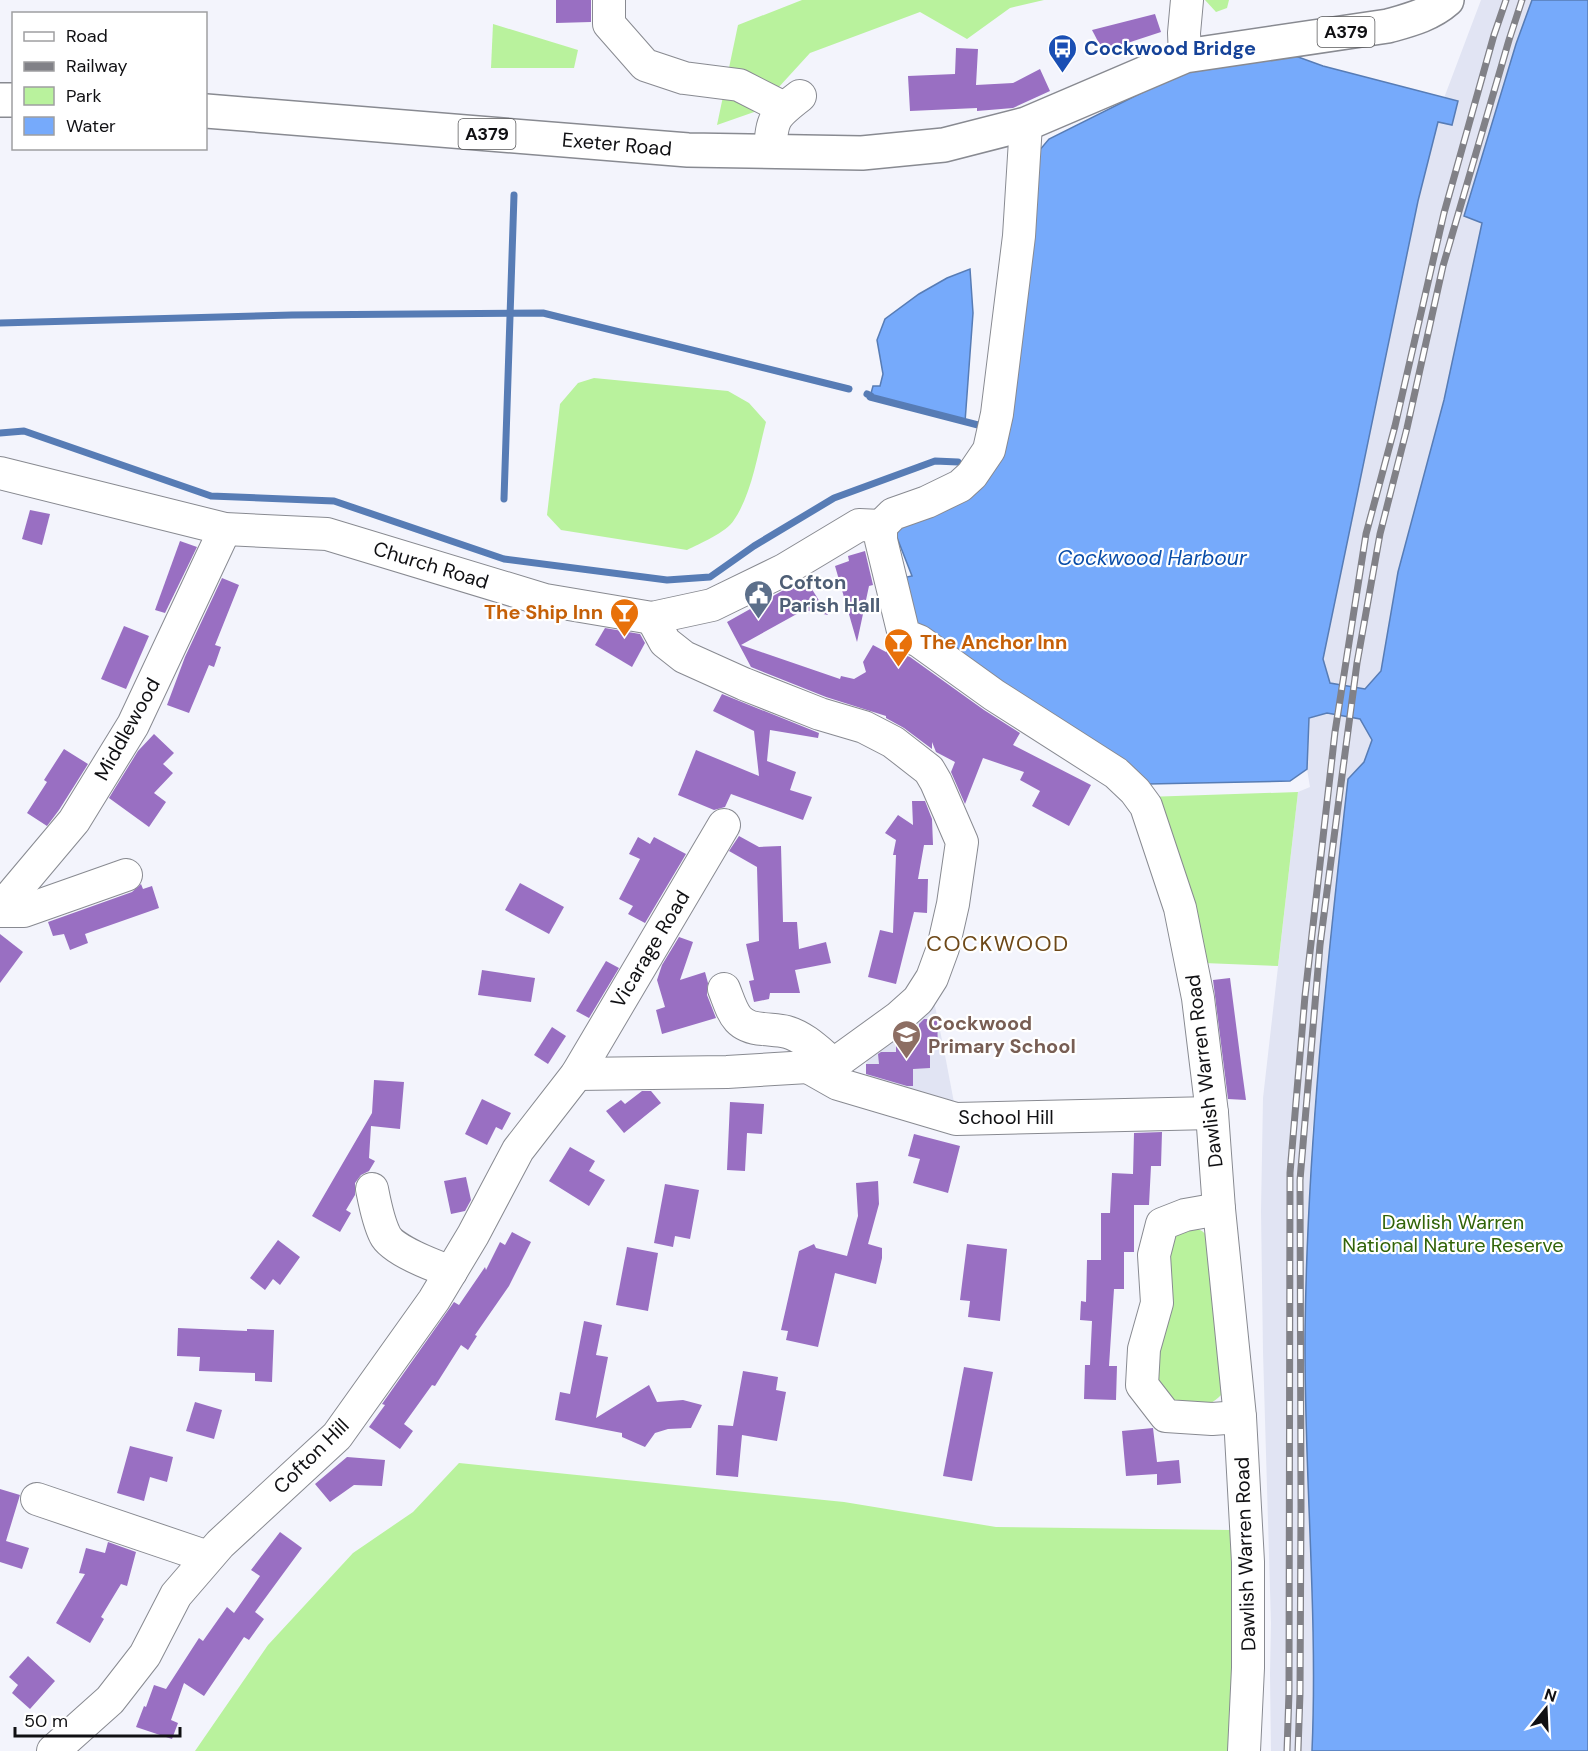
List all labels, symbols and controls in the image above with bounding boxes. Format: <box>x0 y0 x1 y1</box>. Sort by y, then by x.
legend <box>12 12 207 150</box>
road number: A379 <box>1318 17 1374 47</box>
text: Road <box>66 24 108 48</box>
bus stop icon: Cockwood Bridge <box>1047 32 1079 74</box>
place label: Cockwood Bridge <box>1084 35 1256 61</box>
text: Railway <box>66 54 128 78</box>
text: Park <box>66 84 102 108</box>
text: Water <box>66 114 116 138</box>
road number: A379 <box>458 119 516 149</box>
street label: Exeter Road <box>561 126 673 162</box>
street label: Church Road <box>370 535 492 595</box>
water label: Cockwood Harbour <box>1057 544 1248 572</box>
place label: Cofton Parish Hall <box>779 569 880 618</box>
public building icon: Cofton Parish Hall <box>742 578 774 620</box>
bar icon: The Ship Inn <box>608 596 640 638</box>
place label: The Ship Inn <box>484 599 603 625</box>
bar icon: The Anchor Inn <box>883 626 915 668</box>
place label: The Anchor Inn <box>920 629 1067 655</box>
street label: Middlewood <box>88 673 166 785</box>
street label: Vicarage Road <box>605 885 695 1013</box>
district label: COCKWOOD <box>926 929 1070 958</box>
street label: Dawlish Warren Road <box>1179 973 1229 1169</box>
place label: Cockwood Primary School <box>928 1010 1076 1059</box>
school or university icon: Cockwood Primary School <box>891 1018 923 1060</box>
street label: School Hill <box>958 1104 1054 1130</box>
park label: Dawlish Warren National Nature Reserve <box>1342 1209 1564 1258</box>
street label: Cofton Hill <box>268 1413 354 1499</box>
street label: Dawlish Warren Road <box>1229 1456 1261 1652</box>
north arrow <box>1516 1679 1576 1739</box>
text: N <box>1542 1683 1559 1707</box>
scale bar <box>15 1700 180 1738</box>
text: 50 m <box>24 1709 68 1733</box>

